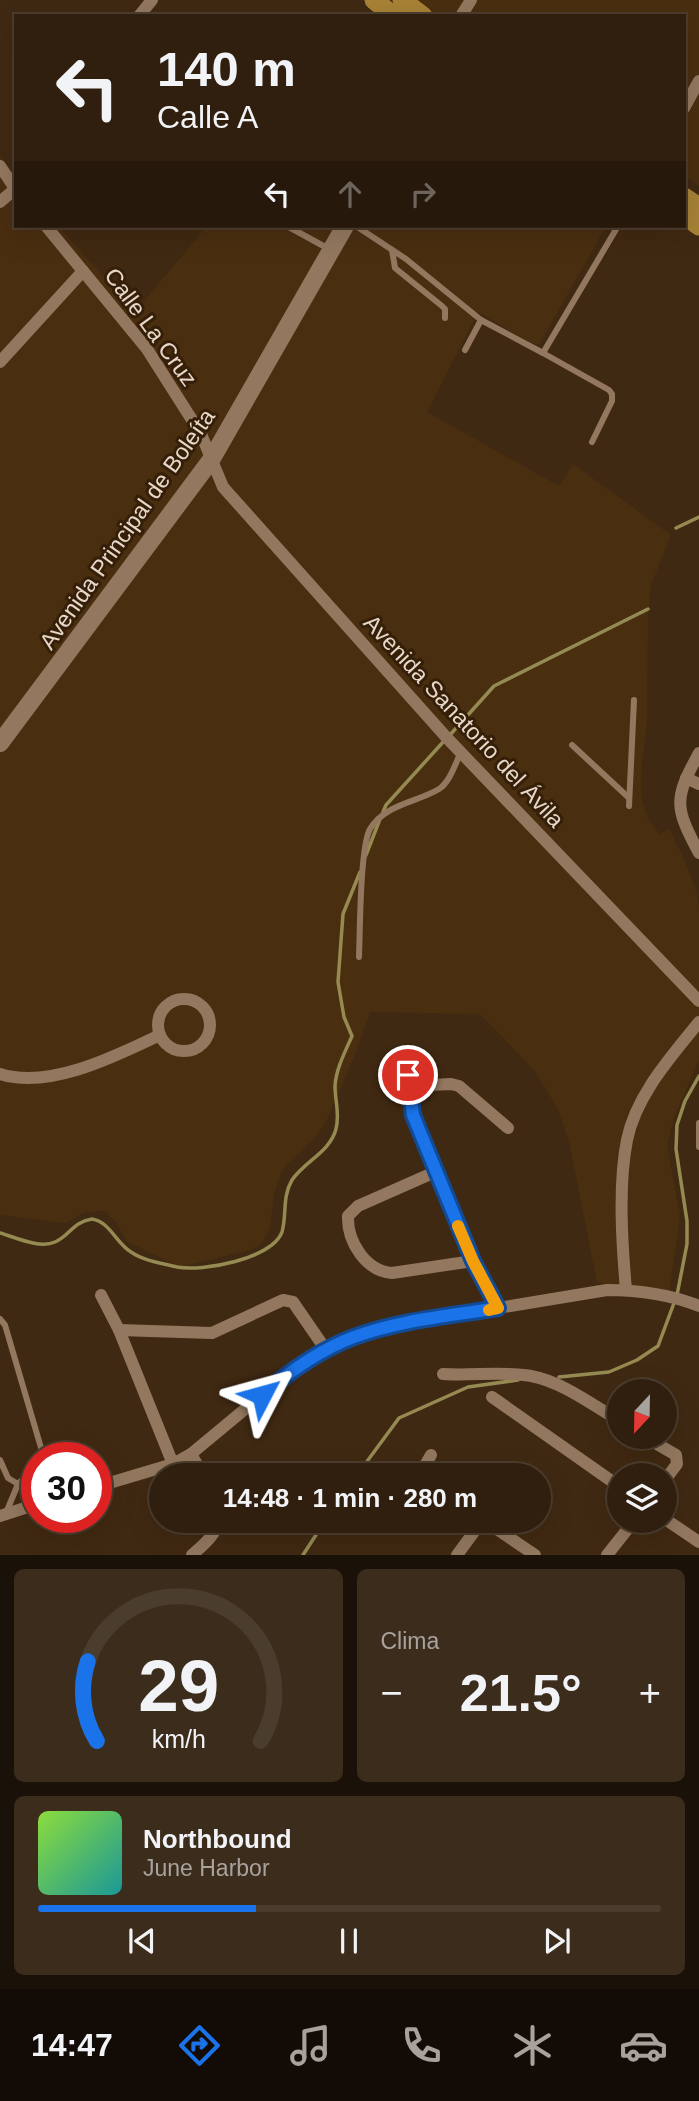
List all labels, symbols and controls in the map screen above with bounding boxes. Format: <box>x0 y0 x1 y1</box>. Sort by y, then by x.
icon: left <box>42 42 133 133</box>
text: 140 m <box>157 42 296 96</box>
text: Calle A <box>157 99 258 135</box>
icon: left <box>258 175 296 213</box>
icon: ahead <box>331 175 369 213</box>
icon: right <box>404 175 442 213</box>
street label: Calle La Cruz <box>100 263 202 391</box>
street label: Avenida Principal de Boleíta <box>34 404 220 654</box>
street label: Avenida Sanatorio del Ávila <box>359 609 569 833</box>
pin <box>378 1045 438 1105</box>
icon: arrive <box>389 1056 427 1094</box>
position arrow <box>225 1358 299 1432</box>
north arrow <box>607 1379 677 1449</box>
map controls <box>607 1379 677 1533</box>
speed limit sign: 30 <box>21 1442 112 1533</box>
button: layers <box>607 1463 677 1533</box>
text: 14:48 · 1 min · 280 m <box>223 1483 477 1513</box>
text: Clima <box>381 1628 439 1654</box>
text: 29 <box>138 1646 219 1727</box>
text: 21.5° <box>460 1664 582 1722</box>
text: − <box>381 1672 403 1714</box>
text: + <box>639 1672 661 1714</box>
text: km/h <box>151 1725 205 1753</box>
text: Northbound <box>143 1824 292 1854</box>
text: June Harbor <box>143 1855 270 1881</box>
icon: previous <box>123 1922 161 1960</box>
icon: pause <box>330 1922 368 1960</box>
icon: next <box>538 1922 576 1960</box>
icon: directions <box>175 2021 224 2070</box>
icon: music <box>286 2021 335 2070</box>
icon: phone <box>397 2021 446 2070</box>
icon: climate <box>508 2021 557 2070</box>
icon: car <box>619 2021 668 2070</box>
text: 14:47 <box>31 2027 113 2063</box>

